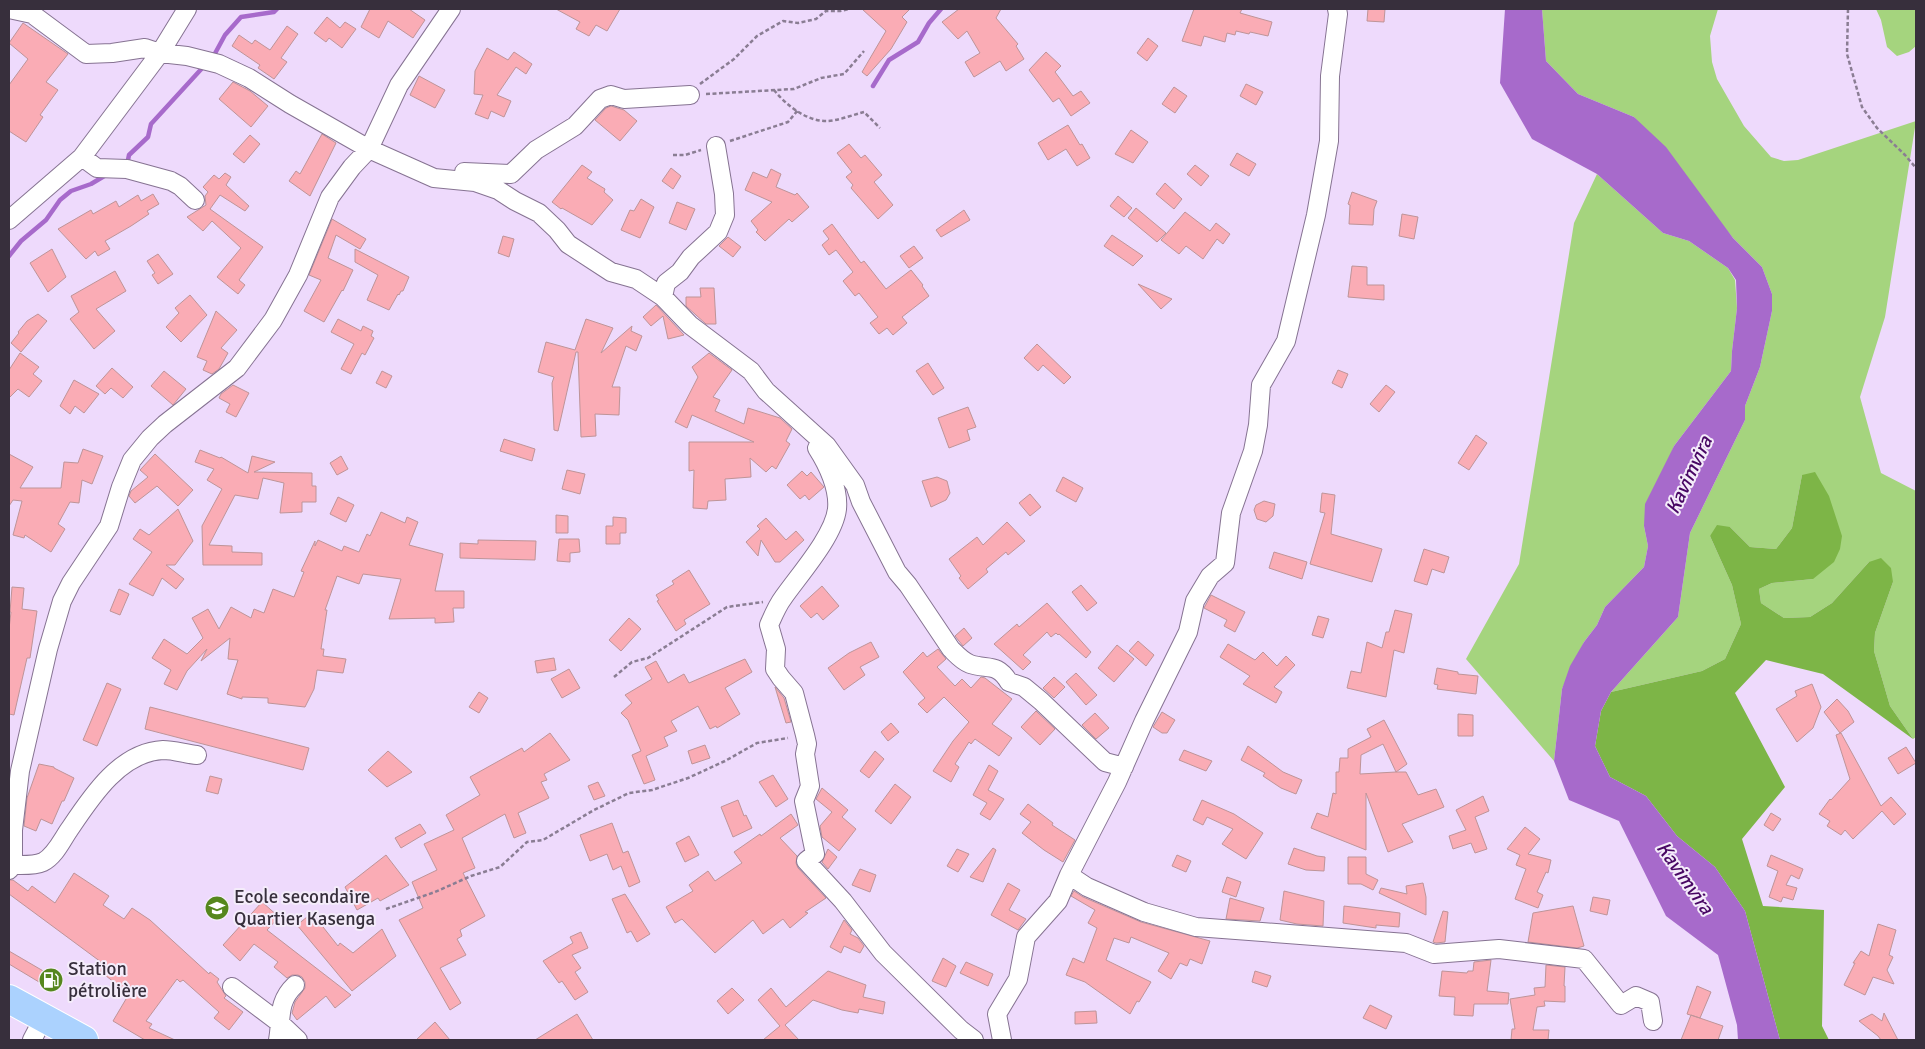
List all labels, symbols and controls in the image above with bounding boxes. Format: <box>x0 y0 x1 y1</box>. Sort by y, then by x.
water label: Kavimvira <box>1660 431 1718 518</box>
water label: Kavimvira <box>1651 837 1720 920</box>
place label: Ecole secondaire Quartier Kasenga <box>234 885 375 931</box>
school or university icon: Ecole secondaire Quartier Kasenga <box>204 895 230 921</box>
place label: Station pétrolière <box>68 957 147 1003</box>
fuel station icon: Station pétrolière <box>38 967 64 993</box>

